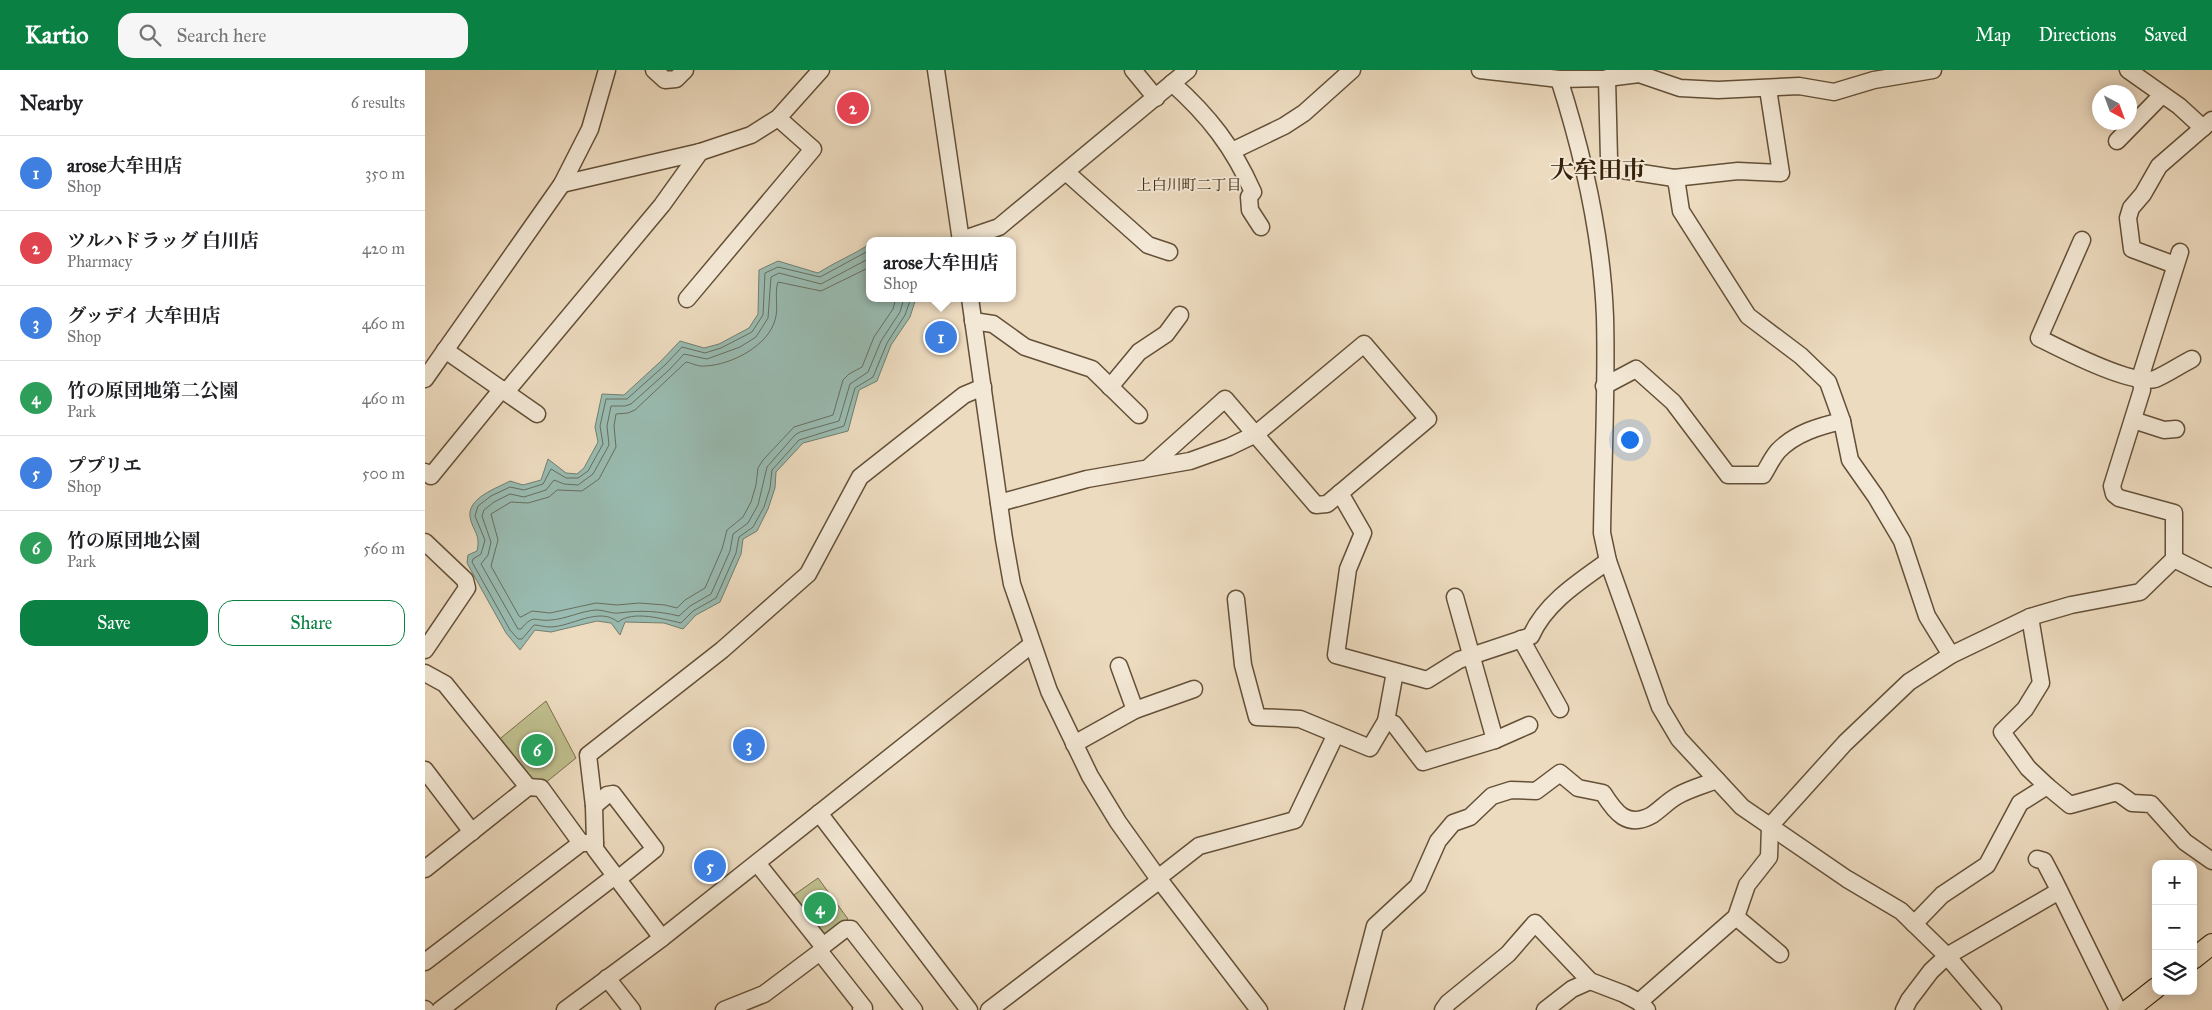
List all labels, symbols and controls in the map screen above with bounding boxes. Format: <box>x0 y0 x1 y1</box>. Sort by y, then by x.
search box <box>118 13 468 58</box>
text: Kartio <box>25 20 88 50</box>
icon: search <box>136 21 164 49</box>
text: Search here <box>176 24 266 47</box>
text: Map <box>1975 24 2011 46</box>
text: Directions <box>2039 24 2116 46</box>
text: Saved <box>2144 24 2187 46</box>
north arrow <box>2092 85 2137 130</box>
pin: 2 <box>837 89 869 127</box>
text: Nearby <box>20 90 83 116</box>
text: 6 results <box>351 93 405 112</box>
text: arose大牟田店 <box>67 154 183 177</box>
district label: 大牟田市 <box>1550 155 1646 185</box>
text: 1 <box>33 164 39 183</box>
text: 350 m <box>365 164 405 183</box>
district label: 上白川町二丁目 <box>1136 176 1242 194</box>
text: Shop <box>67 177 101 196</box>
text: ツルハドラッグ 白川店 <box>67 229 259 252</box>
popup <box>866 237 1016 302</box>
text: 2 <box>32 239 40 258</box>
text: 420 m <box>362 239 405 258</box>
text: arose大牟田店 <box>883 251 999 274</box>
text: Pharmacy <box>67 252 132 271</box>
text: Shop <box>883 274 917 293</box>
text: グッデイ 大牟田店 <box>67 304 221 327</box>
text: 3 <box>33 314 39 333</box>
text: 460 m <box>362 314 405 333</box>
pin: 1 <box>925 318 957 356</box>
text: Shop <box>67 327 101 346</box>
text: 竹の原団地第二公園 <box>67 379 238 402</box>
text: 4 <box>32 389 40 408</box>
text: 460 m <box>362 389 405 408</box>
text: Park <box>67 402 96 421</box>
your location <box>1617 427 1643 453</box>
text: ププリエ <box>67 454 142 477</box>
text: 5 <box>32 464 40 483</box>
text: 500 m <box>362 464 405 483</box>
text: Shop <box>67 477 101 496</box>
text: 竹の原団地公園 <box>67 529 200 552</box>
text: 6 <box>32 539 40 558</box>
text: 560 m <box>363 539 405 558</box>
text: Park <box>67 552 96 571</box>
button: Save <box>20 600 208 646</box>
button: Share <box>218 600 405 646</box>
pin: 3 <box>733 726 765 764</box>
pin: 6 <box>521 731 553 769</box>
pin: 5 <box>694 847 726 885</box>
map controls <box>2152 860 2197 995</box>
button: + <box>2152 860 2197 905</box>
pin: 4 <box>804 889 836 927</box>
button: − <box>2152 905 2197 950</box>
button: layers <box>2152 950 2197 995</box>

